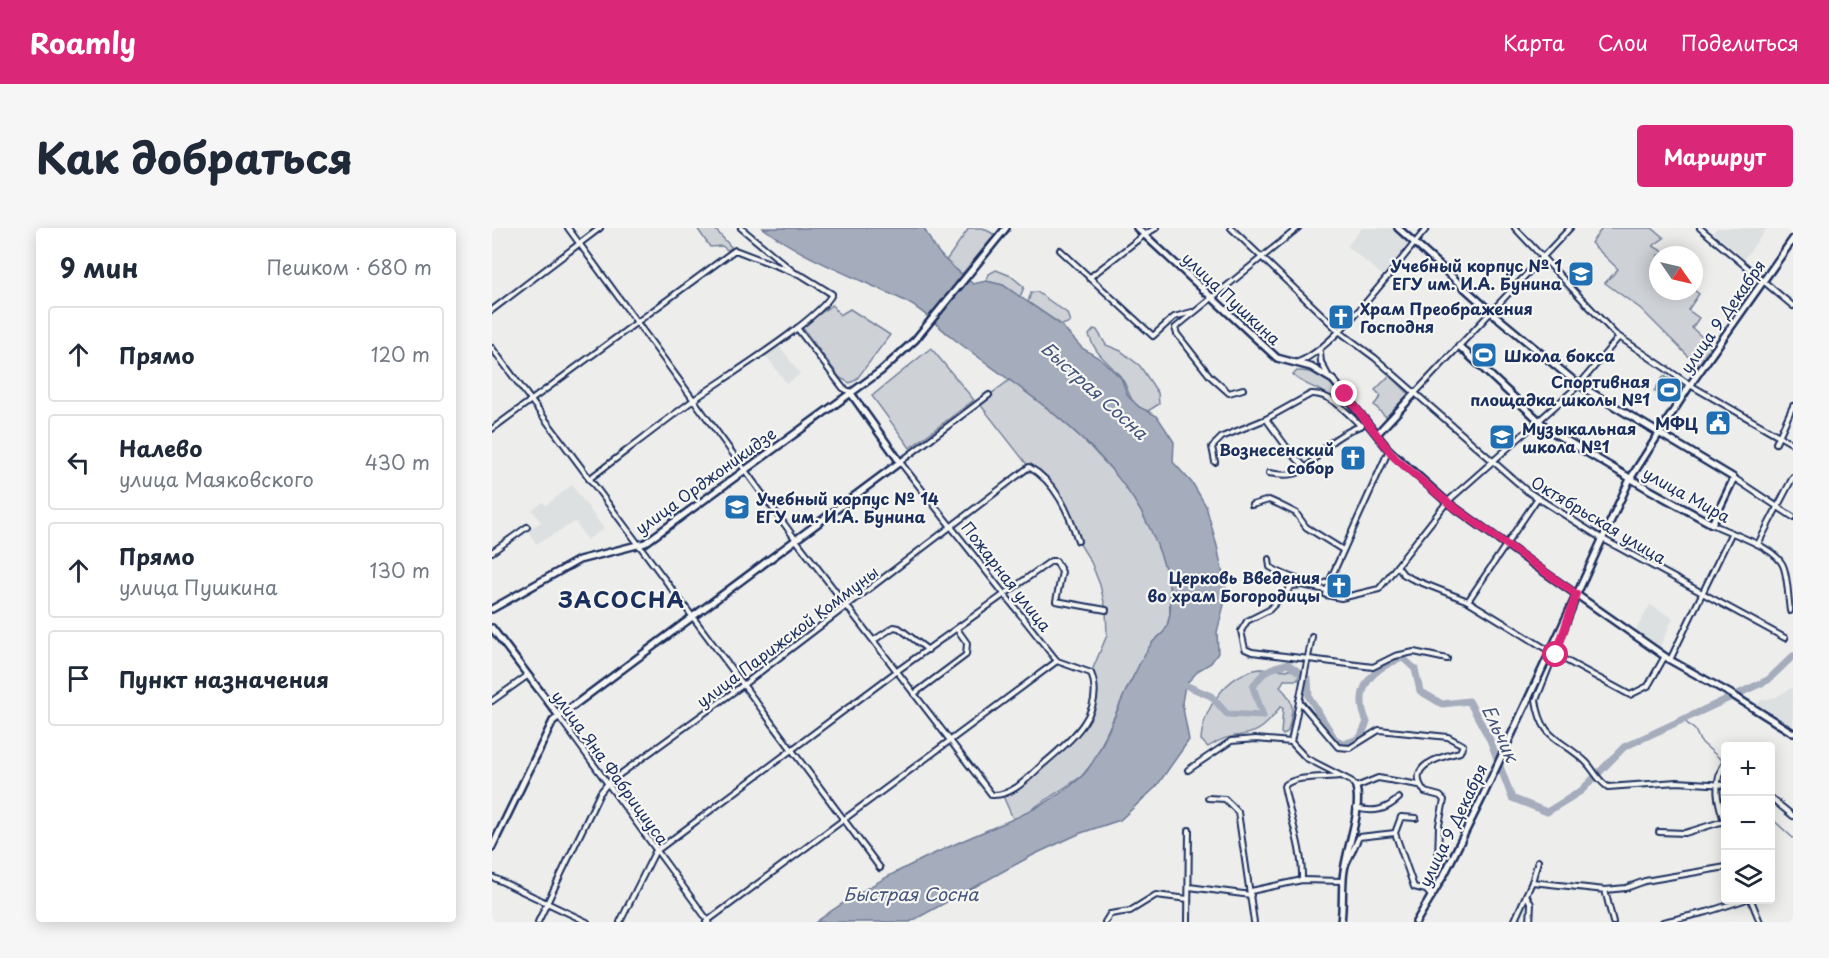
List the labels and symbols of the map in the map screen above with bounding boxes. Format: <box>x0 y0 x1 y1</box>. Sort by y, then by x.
street label: улица Пушкина <box>1177 246 1287 350</box>
north arrow <box>1649 246 1703 300</box>
place label: Учебный корпус № 1 ЕГУ им. И.А. Бунина <box>1390 253 1562 295</box>
street label: улица 9 Декабря <box>1674 254 1770 378</box>
school or university icon: Учебный корпус № 1 ЕГУ им. И.А. Бунина <box>1566 259 1596 289</box>
place label: Храм Преображения Господня <box>1360 296 1533 338</box>
church icon: Храм Преображения Господня <box>1326 302 1356 332</box>
water label: Быстрая Сосна <box>1036 335 1155 446</box>
sports icon: Школа бокса <box>1469 340 1499 370</box>
place label: Школа бокса <box>1504 343 1615 367</box>
place label: Спортивная площадка школы №1 <box>1470 369 1650 411</box>
sports icon: Спортивная площадка школы №1 <box>1654 375 1684 405</box>
route end <box>1331 380 1357 406</box>
public building icon: МФЦ <box>1703 408 1733 438</box>
place label: МФЦ <box>1655 411 1698 435</box>
place label: Музыкальная школа №1 <box>1522 416 1636 458</box>
street label: улица Орджоникидзе <box>630 420 781 539</box>
school or university icon: Музыкальная школа №1 <box>1487 422 1517 452</box>
place label: Вознесенский собор <box>1219 437 1334 479</box>
church icon: Вознесенский собор <box>1338 443 1368 473</box>
street label: улица Мира <box>1639 460 1735 528</box>
street label: Октябрьская улица <box>1527 469 1671 569</box>
place label: Учебный корпус № 14 ЕГУ им. И.А. Бунина <box>756 486 939 528</box>
school or university icon: Учебный корпус № 14 ЕГУ им. И.А. Бунина <box>722 492 752 522</box>
street label: Пожарная улица <box>956 516 1058 636</box>
street label: улица Парижской Коммуны <box>691 559 883 713</box>
place label: Церковь Введения во храм Богородицы <box>1147 565 1320 607</box>
church icon: Церковь Введения во храм Богородицы <box>1324 571 1354 601</box>
district label: ЗАСОСНА <box>557 582 686 615</box>
route start <box>1542 641 1568 667</box>
street label: улица Яна Фабрициуса <box>547 685 675 849</box>
water label: Ельчик <box>1476 700 1527 767</box>
street label: улица 9 Декабря <box>1412 759 1492 891</box>
water label: Быстрая Сосна <box>844 880 979 907</box>

